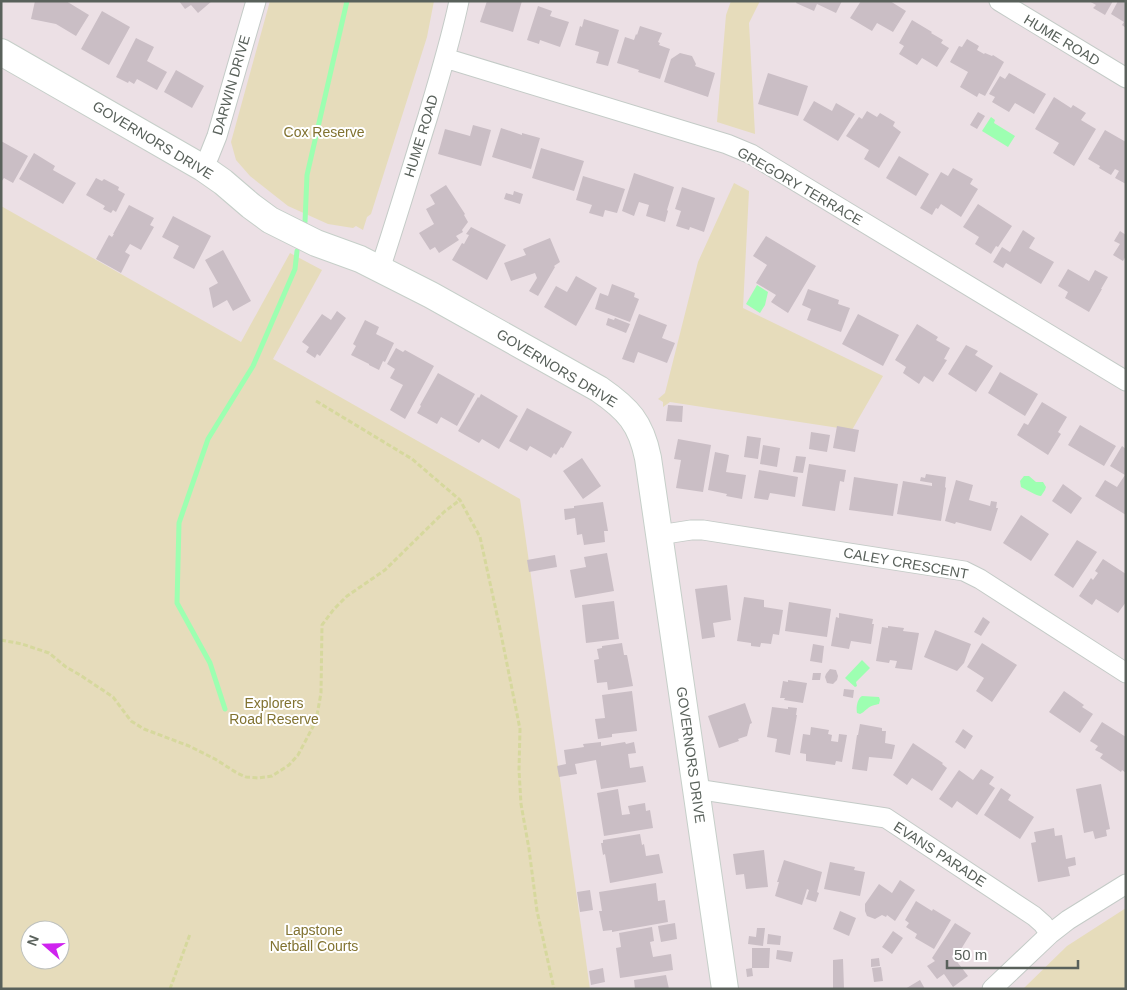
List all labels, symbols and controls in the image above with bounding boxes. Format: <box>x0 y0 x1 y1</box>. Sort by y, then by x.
street label: HUME ROAD <box>1021 11 1103 69</box>
street label: DARWIN DRIVE <box>209 33 253 137</box>
street label: HUME ROAD <box>401 93 441 179</box>
street label: GOVERNORS DRIVE <box>90 98 216 182</box>
park label: Cox Reserve <box>284 124 365 140</box>
street label: GREGORY TERRACE <box>735 144 865 228</box>
street label: GOVERNORS DRIVE <box>494 326 620 410</box>
street label: CALEY CRESCENT <box>842 544 970 582</box>
street label: GOVERNORS DRIVE <box>673 686 709 824</box>
park label: Explorers Road Reserve <box>229 695 319 727</box>
street label: EVANS PARADE <box>891 818 989 890</box>
north arrow <box>20 920 70 970</box>
park label: Lapstone Netball Courts <box>270 922 358 954</box>
text: N <box>24 933 42 948</box>
scale bar <box>947 938 1078 970</box>
text: 50 m <box>954 946 987 963</box>

